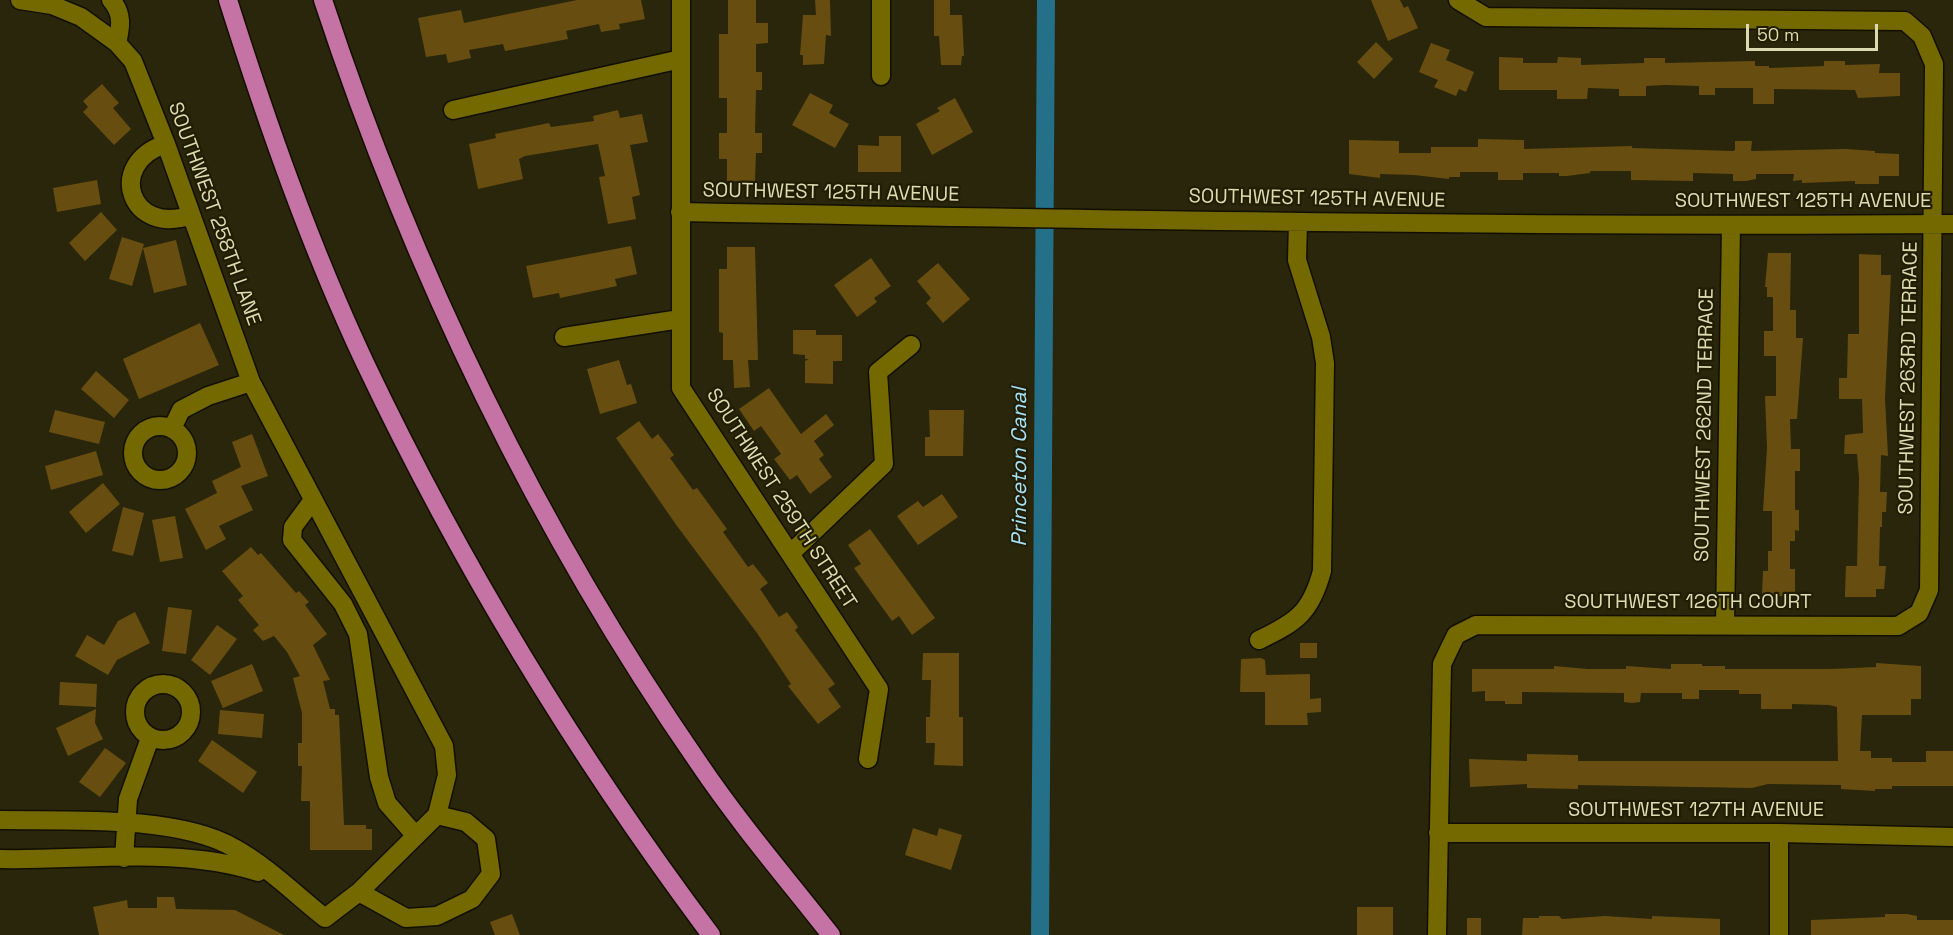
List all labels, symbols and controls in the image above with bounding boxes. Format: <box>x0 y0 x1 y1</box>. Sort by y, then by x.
scale bar <box>1749 12 1881 50</box>
text: 50 m <box>1757 23 1799 46</box>
street label: SOUTHWEST 258TH LANE <box>162 99 266 329</box>
street label: SOUTHWEST 125TH AVENUE <box>702 179 960 207</box>
street label: SOUTHWEST 125TH AVENUE <box>1188 185 1446 213</box>
street label: SOUTHWEST 125TH AVENUE <box>1675 190 1931 214</box>
street label: SOUTHWEST 263RD TERRACE <box>1895 241 1923 515</box>
street label: SOUTHWEST 262ND TERRACE <box>1691 288 1719 562</box>
street label: SOUTHWEST 259TH STREET <box>701 384 861 614</box>
water label: Princeton Canal <box>1007 387 1033 547</box>
street label: SOUTHWEST 126TH COURT <box>1564 591 1812 615</box>
street label: SOUTHWEST 127TH AVENUE <box>1568 799 1824 823</box>

